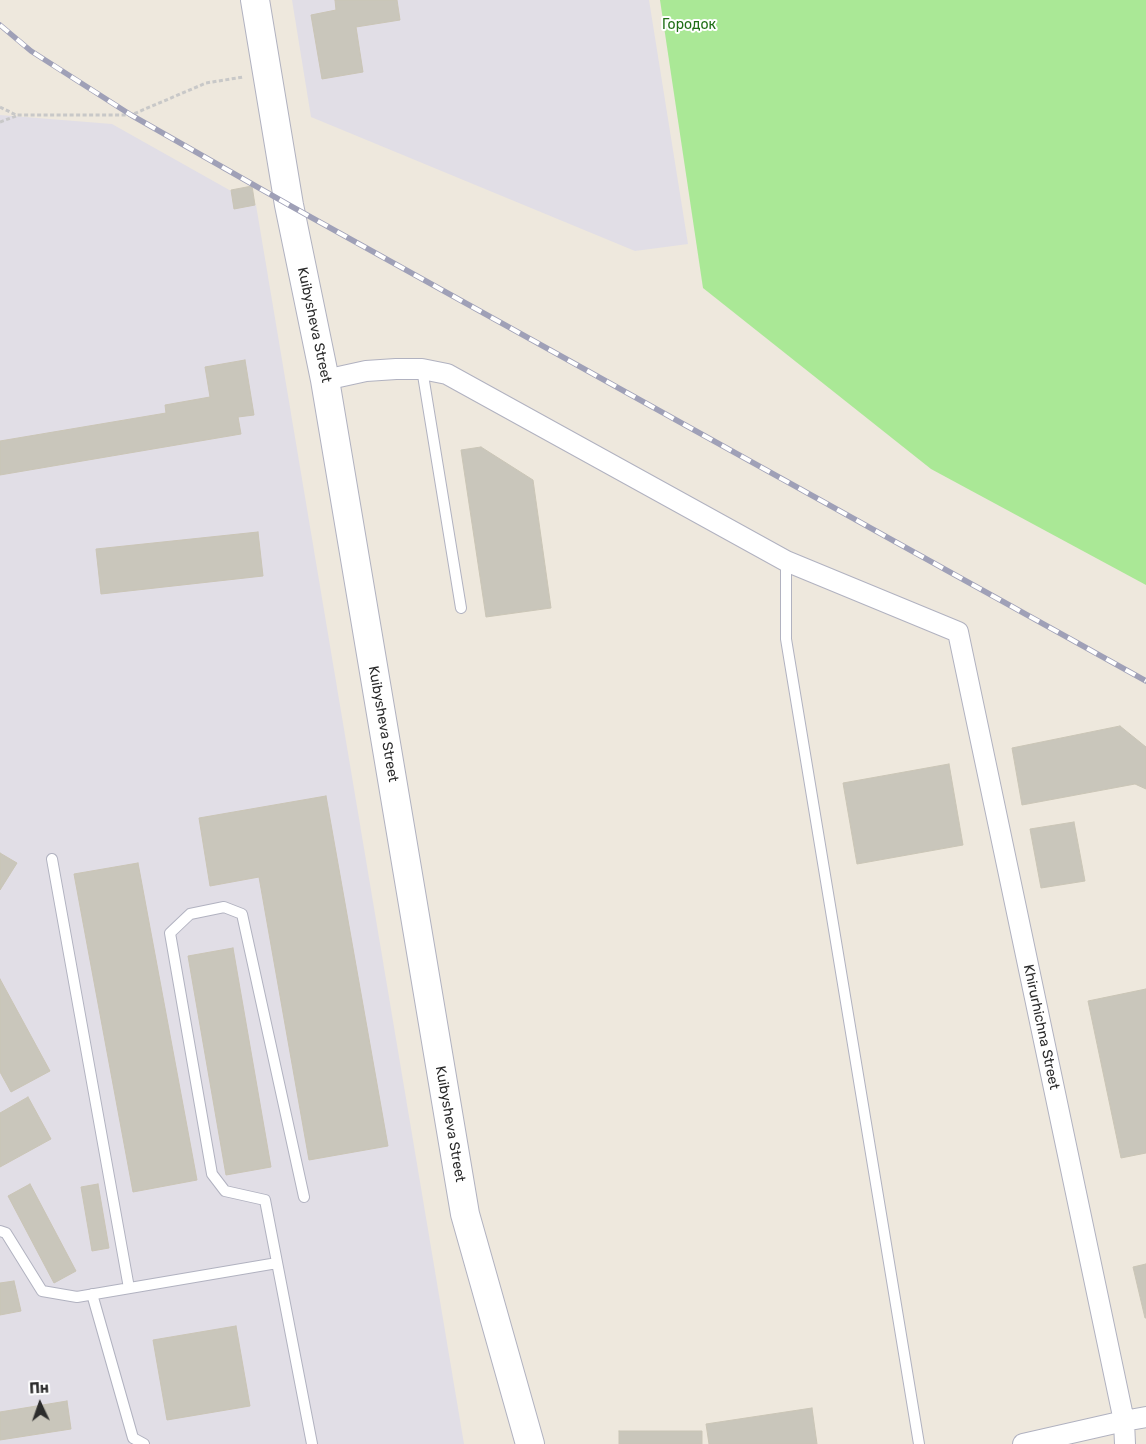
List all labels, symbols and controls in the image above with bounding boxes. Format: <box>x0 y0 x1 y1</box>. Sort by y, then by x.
park label: Городок <box>662 17 716 33</box>
street label: Kuibysheva Street <box>294 266 334 384</box>
street label: Kuibysheva Street <box>364 665 402 783</box>
street label: Khirurhichna Street <box>1020 963 1062 1091</box>
street label: Kuibysheva Street <box>431 1065 469 1183</box>
north arrow <box>15 1379 65 1429</box>
text: Пн <box>29 1380 49 1398</box>

